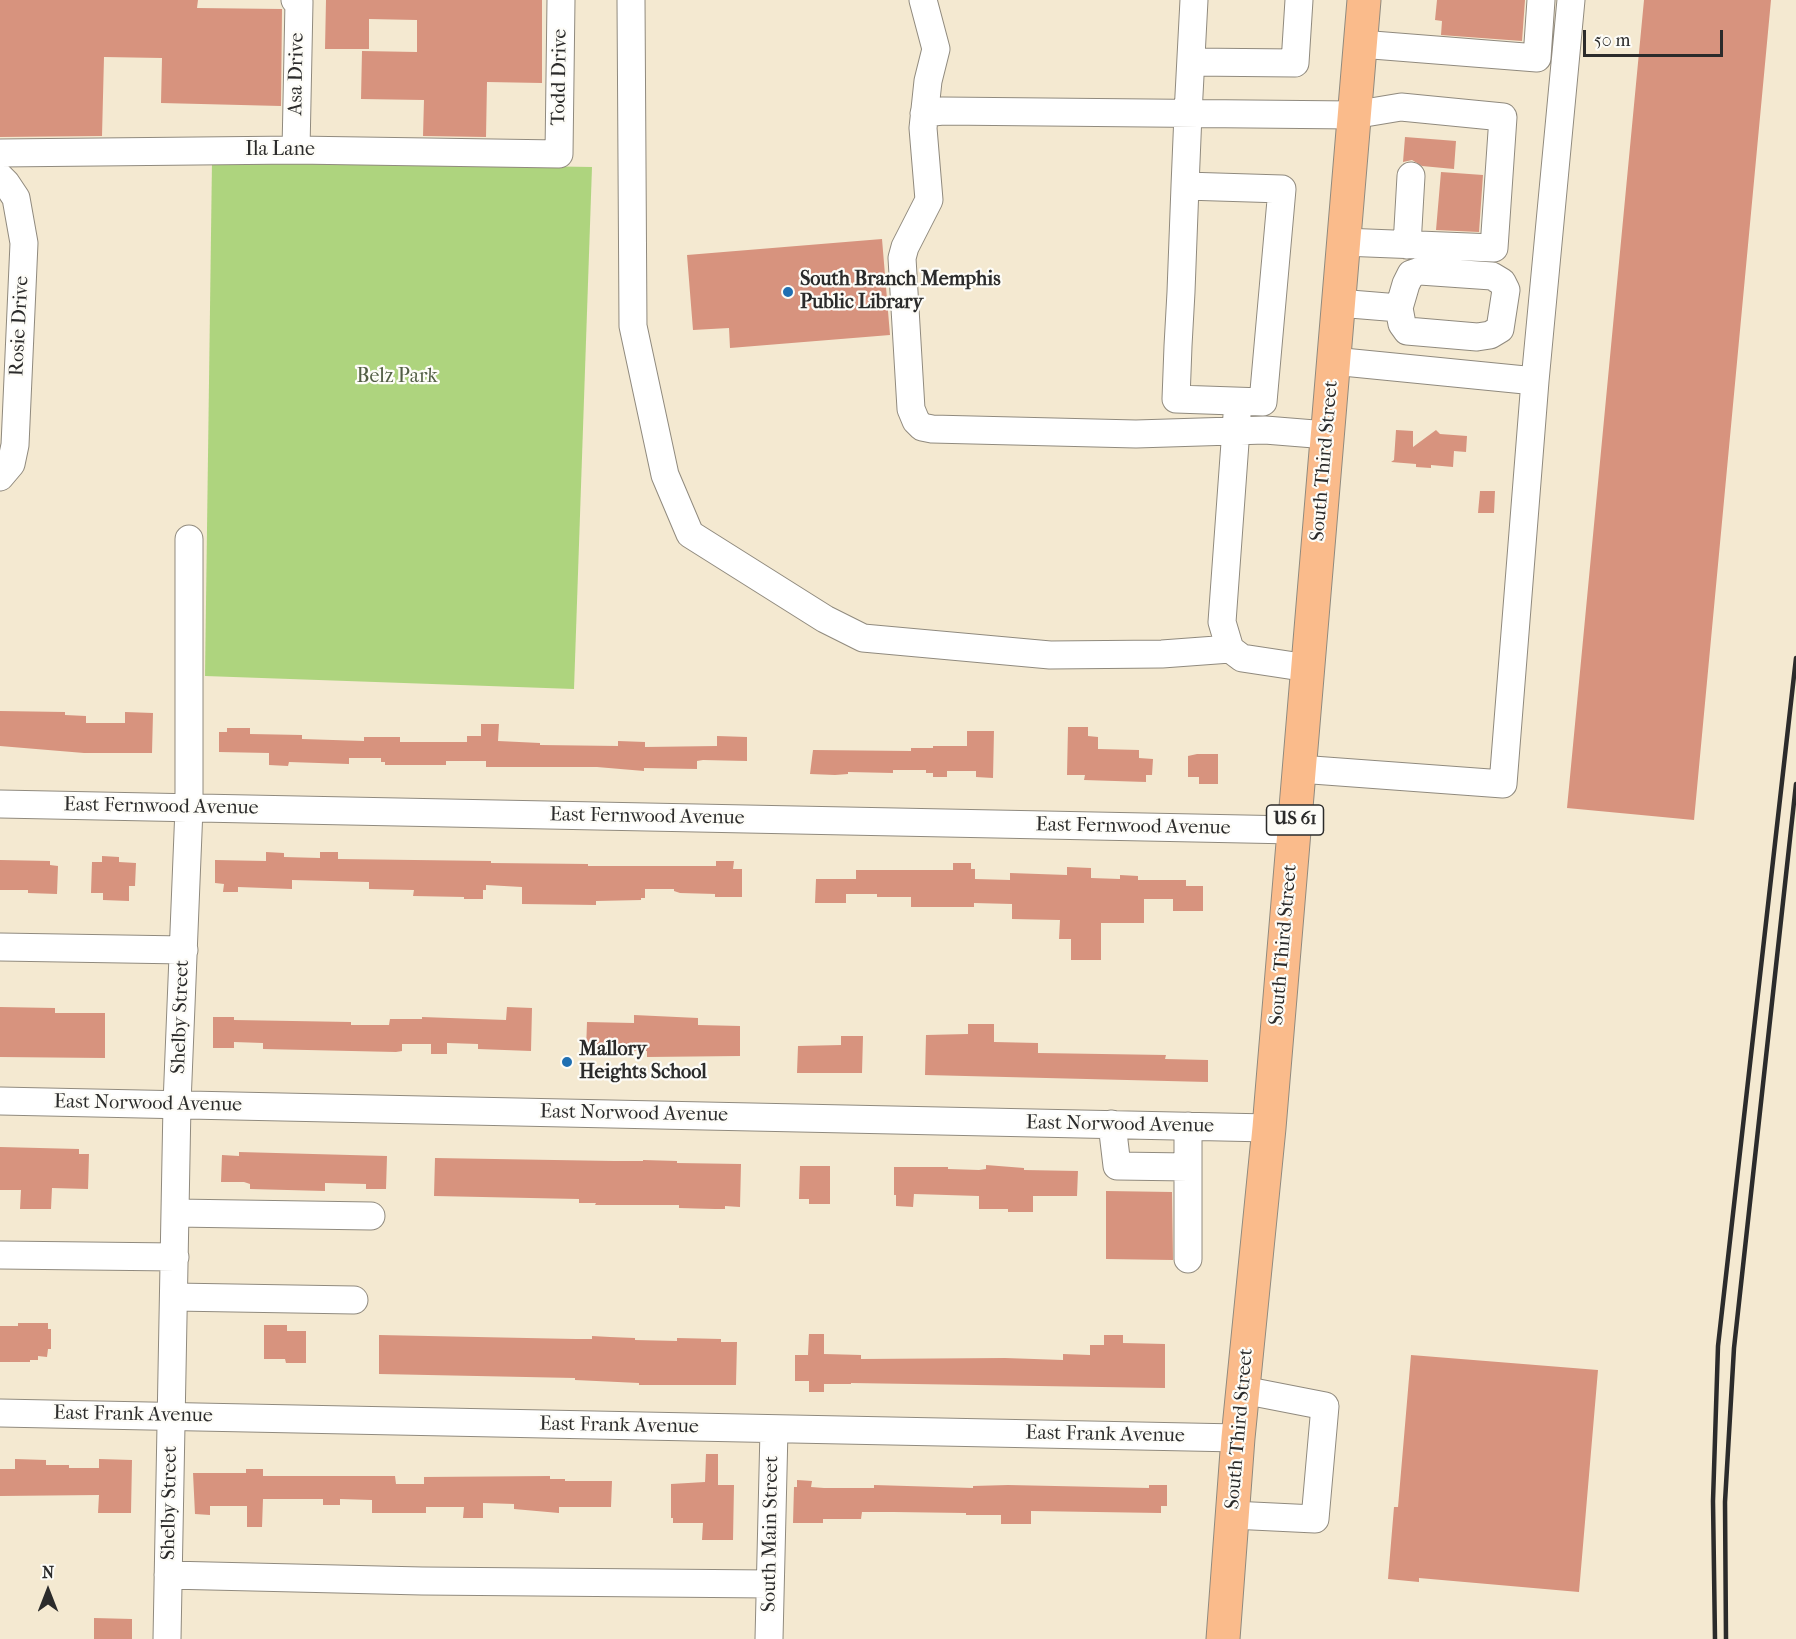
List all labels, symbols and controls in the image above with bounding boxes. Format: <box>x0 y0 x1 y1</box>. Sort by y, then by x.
scale bar <box>1586 18 1726 56</box>
street label: Todd Drive <box>547 28 573 126</box>
text: 50 m <box>1594 30 1630 51</box>
street label: Asa Drive <box>284 32 310 116</box>
street label: Ila Lane <box>245 138 315 162</box>
place label: South Branch Memphis Public Library <box>800 268 1001 315</box>
street label: Rosie Drive <box>5 275 35 377</box>
marker: South Branch Memphis Public Library <box>781 285 795 299</box>
park label: Belz Park <box>356 365 438 389</box>
street label: South Third Street <box>1306 380 1344 542</box>
street label: East Fernwood Avenue <box>63 793 259 821</box>
street label: East Fernwood Avenue <box>549 803 745 831</box>
road number: US 61 <box>1266 805 1324 835</box>
street label: East Fernwood Avenue <box>1035 813 1231 841</box>
street label: South Third Street <box>1265 864 1303 1026</box>
street label: Shelby Street <box>167 959 195 1075</box>
place label: Mallory Heights School <box>579 1038 707 1085</box>
marker: Mallory Heights School <box>560 1055 574 1069</box>
street label: East Norwood Avenue <box>54 1090 242 1118</box>
street label: East Norwood Avenue <box>540 1100 728 1128</box>
street label: East Norwood Avenue <box>1026 1111 1214 1139</box>
street label: South Third Street <box>1221 1348 1259 1510</box>
street label: East Frank Avenue <box>53 1402 213 1428</box>
street label: East Frank Avenue <box>539 1413 699 1439</box>
street label: East Frank Avenue <box>1025 1422 1185 1448</box>
street label: Shelby Street <box>157 1446 183 1560</box>
street label: South Main Street <box>758 1456 784 1612</box>
north arrow <box>18 1561 78 1621</box>
text: N <box>42 1563 54 1582</box>

